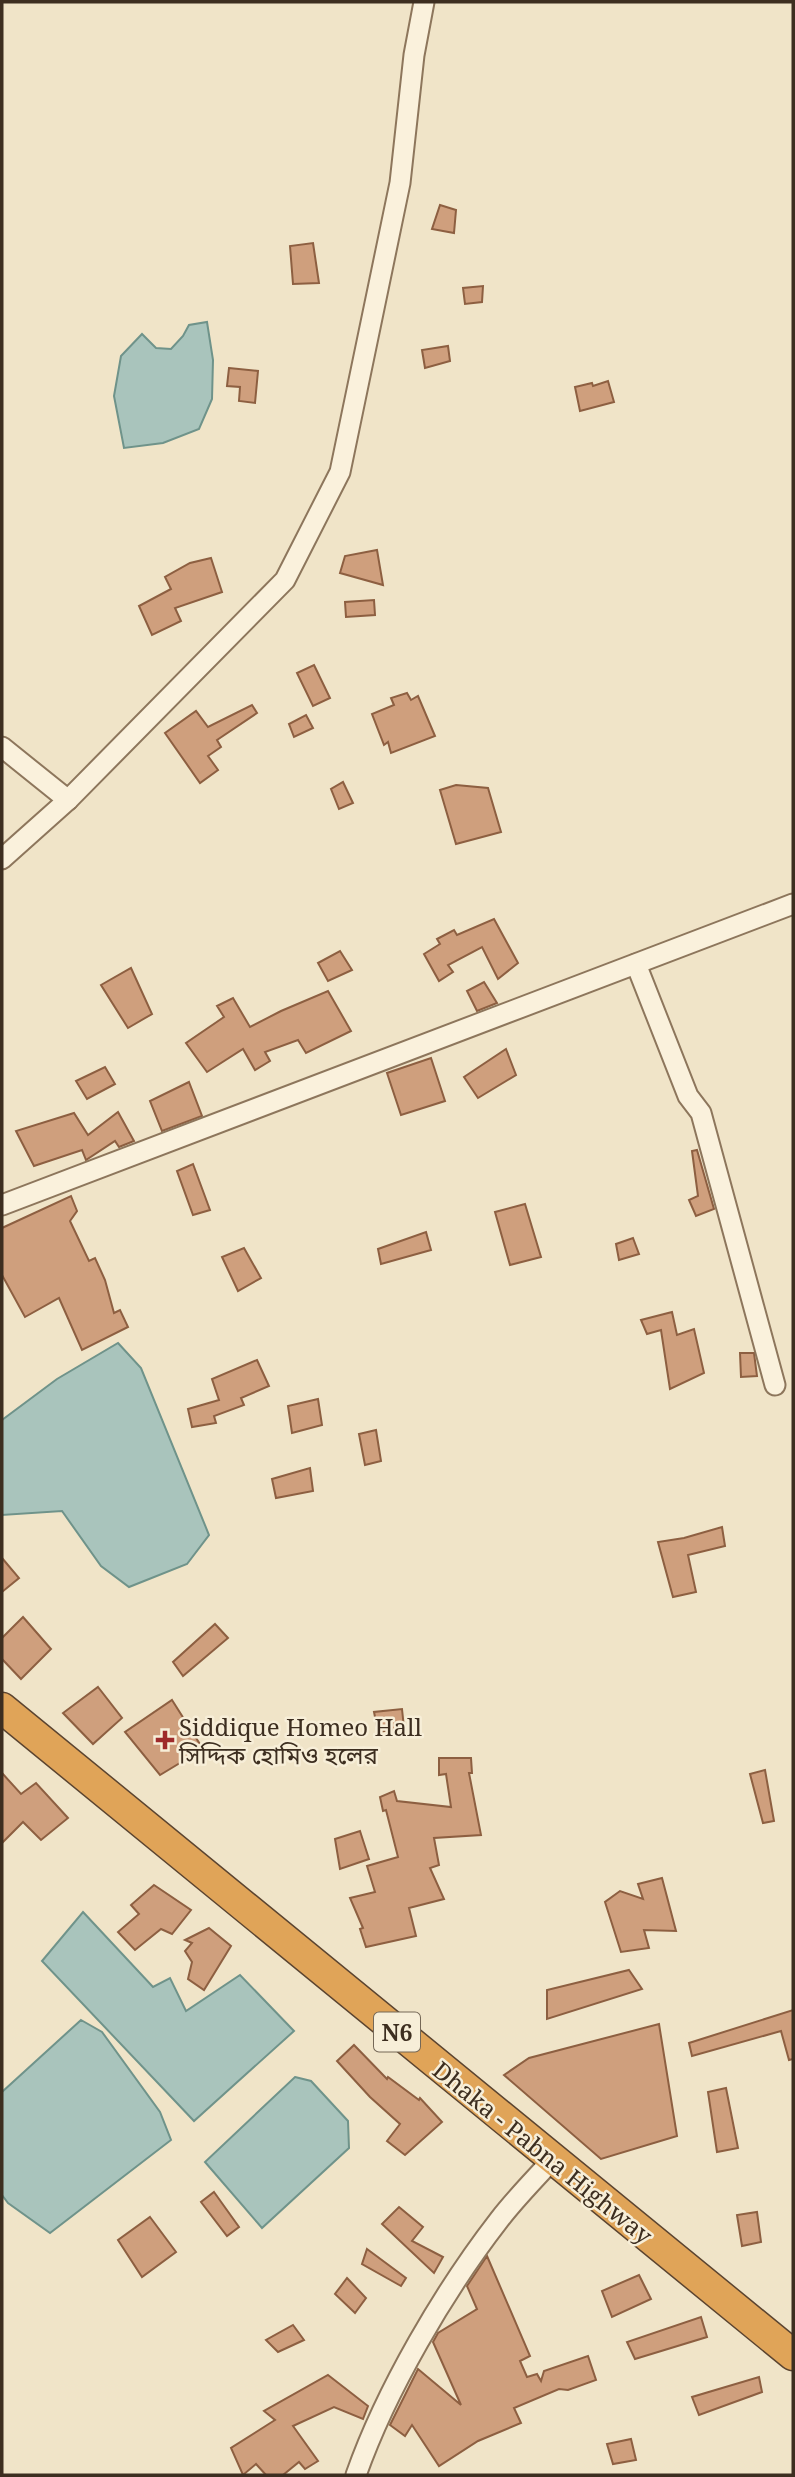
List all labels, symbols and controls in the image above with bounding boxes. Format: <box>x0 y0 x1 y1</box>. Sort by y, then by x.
place label: Siddique Homeo Hall সিদ্দিক হোমিও হলের <box>178 1710 422 1771</box>
marker: Siddique Homeo Hall সিদ্দিক হোমিও হলের <box>157 1732 173 1748</box>
road number: N6 <box>374 2012 420 2052</box>
street label: Dhaka - Pabna Highway <box>426 2053 660 2251</box>

